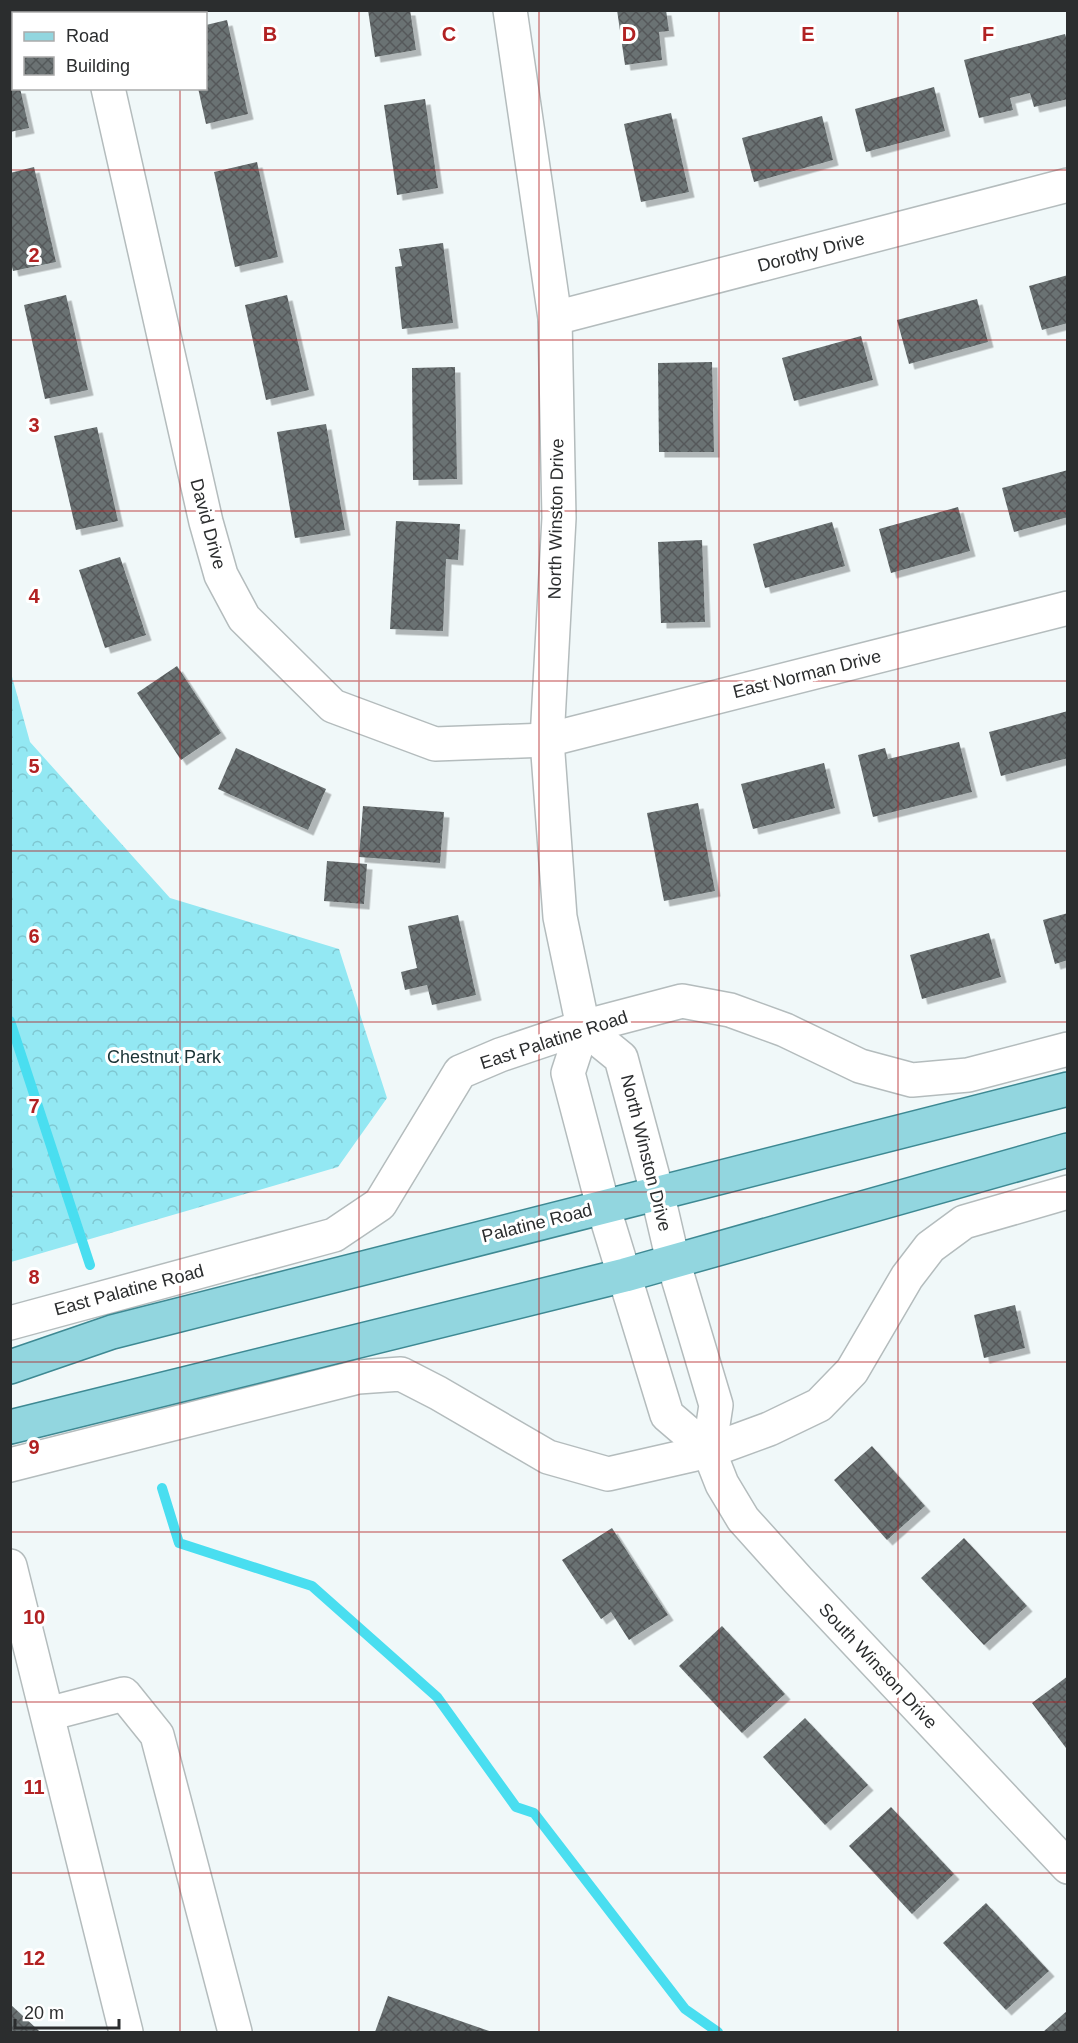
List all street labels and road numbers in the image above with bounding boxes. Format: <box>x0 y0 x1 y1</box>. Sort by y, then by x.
street label: Dorothy Drive <box>755 228 867 276</box>
street label: North Winston Drive <box>545 438 567 600</box>
street label: David Drive <box>186 476 230 572</box>
street label: East Norman Drive <box>731 646 883 702</box>
street label: East Palatine Road <box>478 1007 630 1073</box>
street label: North Winston Drive <box>617 1072 675 1234</box>
street label: Palatine Road <box>480 1200 594 1246</box>
street label: East Palatine Road <box>52 1260 206 1320</box>
street label: South Winston Drive <box>815 1599 941 1733</box>

